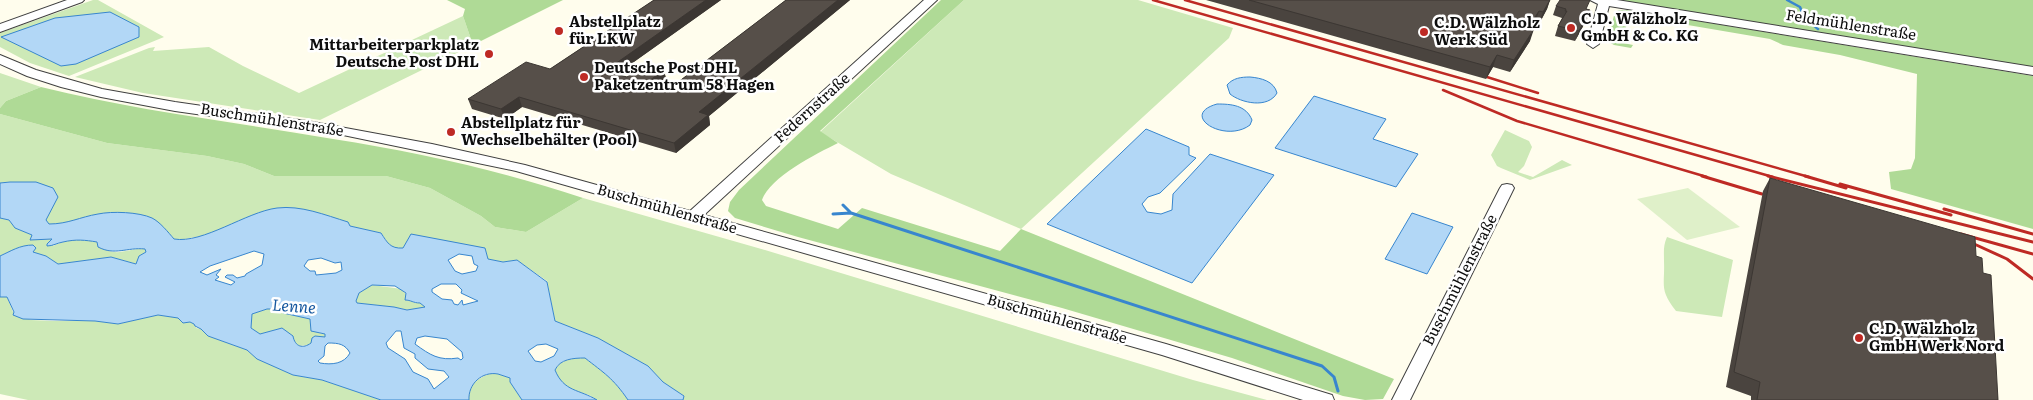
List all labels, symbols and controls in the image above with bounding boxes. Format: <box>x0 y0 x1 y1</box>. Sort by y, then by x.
street label: Feldmühlenstraße <box>1784 2 1918 45</box>
place label: C.D. Wälzholz GmbH & Co. KG <box>1581 6 1699 46</box>
place label: Abstellplatz für LKW <box>569 9 661 49</box>
place label: C.D. Wälzholz Werk Süd <box>1434 10 1540 50</box>
marker: C.D. Wälzholz GmbH & Co. KG <box>1565 22 1577 34</box>
marker: Abstellplatz für LKW <box>553 25 565 37</box>
marker: C.D. Wälzholz Werk Süd <box>1418 26 1430 38</box>
place label: Mittarbeiterparkplatz Deutsche Post DHL <box>309 32 479 72</box>
marker: Mittarbeiterparkplatz Deutsche Post DHL <box>483 48 495 60</box>
place label: Deutsche Post DHL Paketzentrum 58 Hagen <box>594 55 775 95</box>
street label: Federnstraße <box>768 66 854 147</box>
marker: Deutsche Post DHL Paketzentrum 58 Hagen <box>578 71 590 83</box>
street label: Buschmühlenstraße <box>199 96 346 141</box>
place label: Abstellplatz für Wechselbehälter (Pool) <box>461 110 637 150</box>
marker: Abstellplatz für Wechselbehälter (Pool) <box>445 126 457 138</box>
street label: Buschmühlenstraße <box>595 177 740 239</box>
street label: Buschmühlenstraße <box>1416 209 1502 349</box>
street label: Buschmühlenstraße <box>985 287 1130 349</box>
water label: Lenne <box>271 292 317 318</box>
place label: C.D. Wälzholz GmbH Werk Nord <box>1869 316 2004 356</box>
marker: C.D. Wälzholz GmbH Werk Nord <box>1853 332 1865 344</box>

